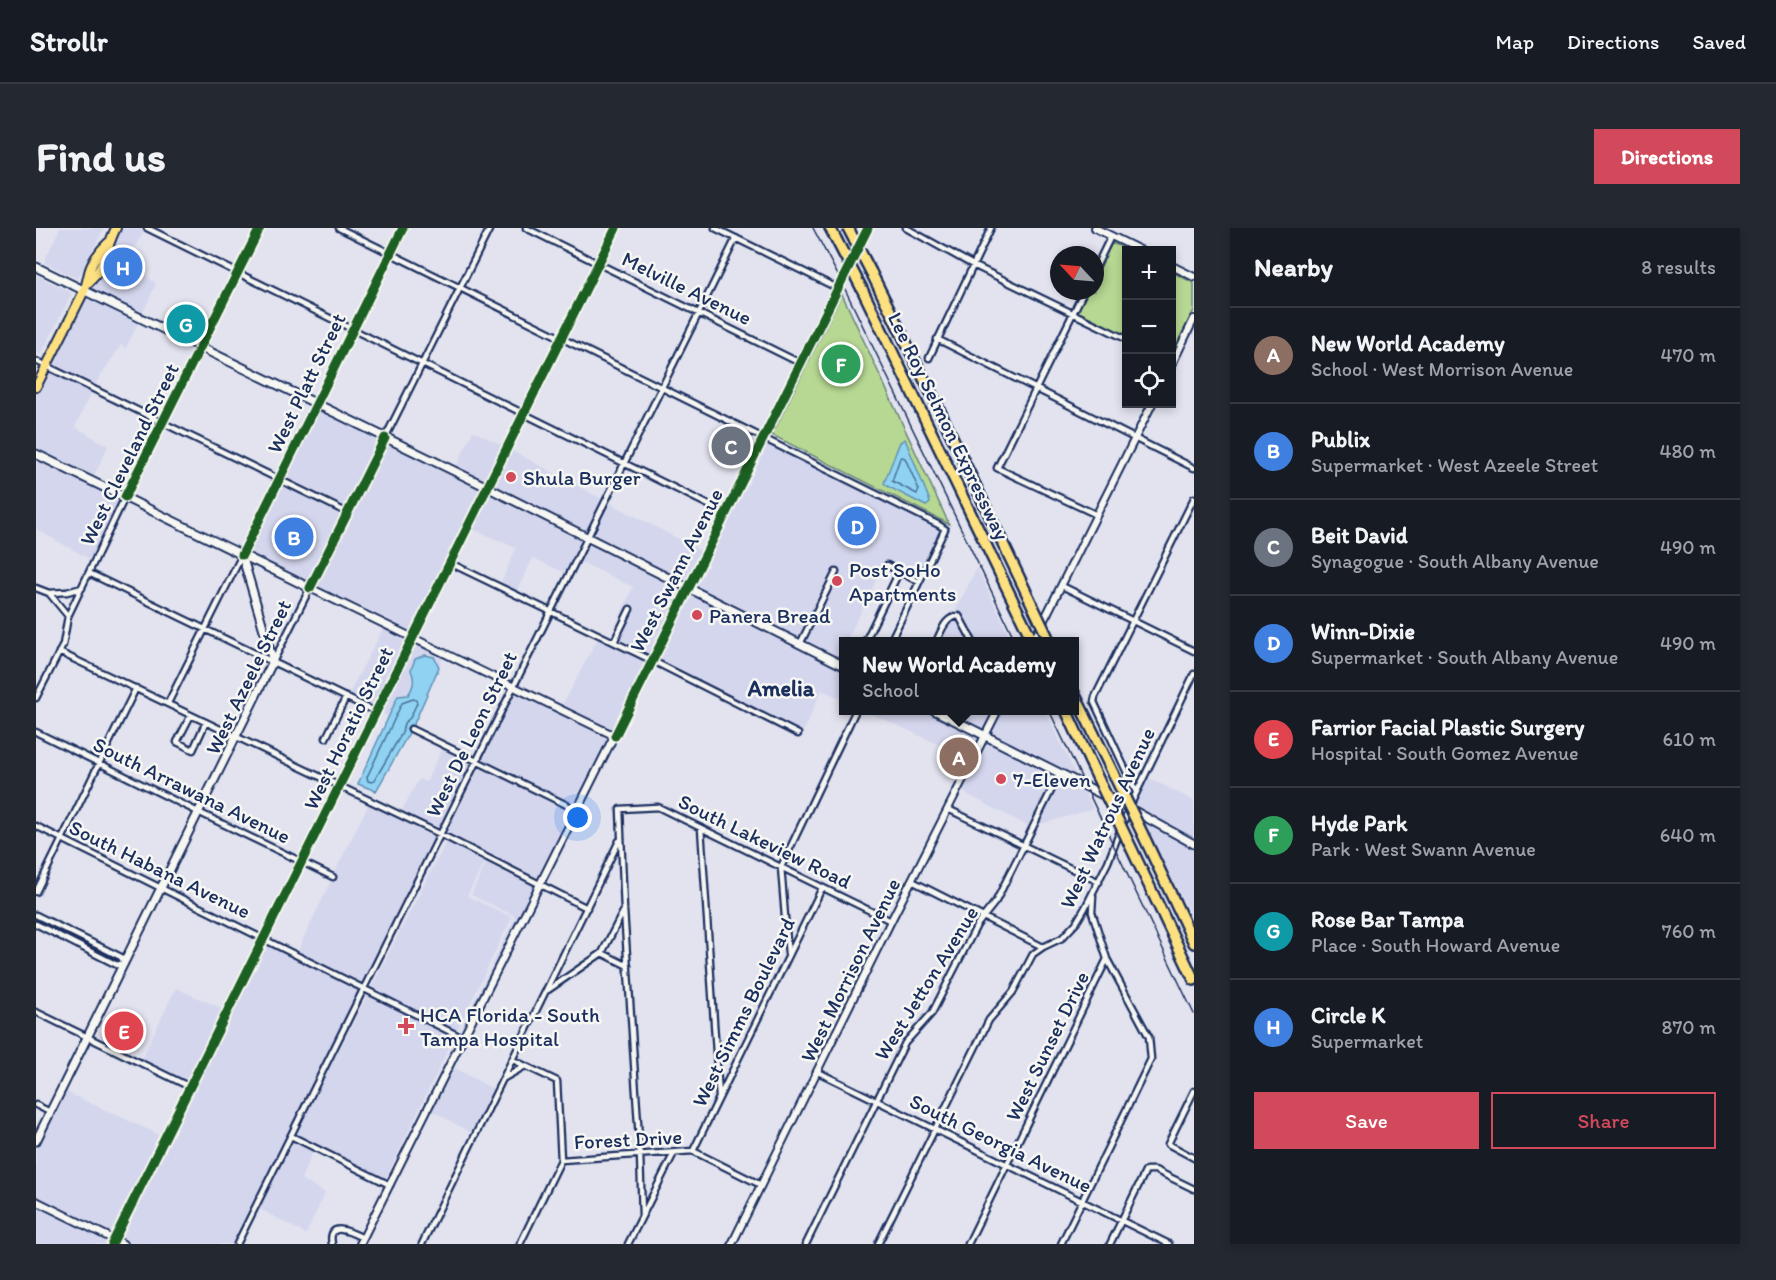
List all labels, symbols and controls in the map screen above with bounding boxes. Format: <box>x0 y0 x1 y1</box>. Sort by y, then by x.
text: Strollr <box>30 24 108 58</box>
text: Map <box>1496 29 1534 54</box>
text: Directions <box>1567 29 1659 54</box>
text: Saved <box>1692 29 1746 54</box>
button: Directions <box>1594 129 1740 184</box>
text: Find us <box>36 131 166 182</box>
pin: H <box>104 244 142 290</box>
street label: Melville Avenue <box>618 246 756 330</box>
north arrow <box>1050 246 1104 300</box>
map controls <box>1122 246 1176 408</box>
button: + <box>1122 246 1176 300</box>
text: Nearby <box>1254 251 1333 283</box>
text: 8 results <box>1641 255 1716 279</box>
button: − <box>1122 300 1176 354</box>
pin: G <box>166 302 206 346</box>
street label: Lee Roy Selmon Expressway <box>883 308 1015 544</box>
street label: West Platt Street <box>261 309 351 457</box>
text: New World Academy <box>1311 330 1505 357</box>
pin: F <box>822 342 860 386</box>
text: A <box>1267 343 1280 367</box>
text: 470 m <box>1660 343 1716 367</box>
button: locate <box>1122 354 1176 408</box>
text: School · West Morrison Avenue <box>1311 357 1573 381</box>
street label: West Cleveland Street <box>74 359 184 549</box>
pin: C <box>712 424 750 468</box>
text: Publix <box>1311 426 1370 453</box>
text: B <box>1267 439 1280 463</box>
text: 480 m <box>1659 439 1716 463</box>
text: Supermarket · West Azeele Street <box>1311 453 1598 477</box>
place label: Shula Burger <box>523 465 641 490</box>
marker: Shula Burger <box>504 470 518 484</box>
street label: West Swann Avenue <box>624 484 728 656</box>
pin: D <box>838 504 876 548</box>
pin: B <box>274 514 314 560</box>
text: Beit David <box>1311 522 1408 549</box>
text: C <box>1267 535 1280 559</box>
text: 490 m <box>1660 535 1716 559</box>
text: Synagogue · South Albany Avenue <box>1311 549 1599 573</box>
place label: Post SoHo Apartments <box>849 557 956 606</box>
marker: Post SoHo Apartments <box>830 574 844 588</box>
street label: West Azeele Street <box>200 595 296 758</box>
place label: Panera Bread <box>709 603 831 628</box>
marker: Panera Bread <box>690 608 704 622</box>
text: Winn-Dixie <box>1311 618 1415 645</box>
text: D <box>1267 631 1280 655</box>
text: 490 m <box>1660 631 1716 655</box>
popup <box>839 637 1079 715</box>
street label: West Horatio Street <box>298 642 398 814</box>
text: Supermarket · South Albany Avenue <box>1311 645 1618 669</box>
street label: West De Leon Street <box>420 647 522 821</box>
text: New World Academy <box>862 651 1056 678</box>
district label: Amelia <box>747 675 815 702</box>
text: School <box>862 678 919 702</box>
text: Farrior Facial Plastic Surgery <box>1311 714 1584 741</box>
street label: West Watrous Avenue <box>1054 724 1160 912</box>
text: E <box>1268 727 1279 751</box>
text: 610 m <box>1663 727 1716 751</box>
street label: South Arrawana Avenue <box>89 731 295 849</box>
pin: A <box>940 734 978 780</box>
text: Hospital · South Gomez Avenue <box>1311 741 1579 765</box>
place label: 7-Eleven <box>1013 767 1091 792</box>
marker: 7-Eleven <box>994 772 1008 786</box>
street label: South Lakeview Road <box>675 788 856 894</box>
your location <box>563 803 592 832</box>
text: Hyde Park <box>1311 810 1407 837</box>
street label: South Habana Avenue <box>65 814 255 924</box>
text: F <box>1268 823 1279 847</box>
text: 640 m <box>1660 823 1716 847</box>
text: Park · West Swann Avenue <box>1311 837 1536 861</box>
street label: West Morrison Avenue <box>795 874 905 1066</box>
street label: West Jetton Avenue <box>869 901 983 1065</box>
text: Rose Bar Tampa <box>1311 906 1464 933</box>
street label: West Simms Boulevard <box>686 913 800 1111</box>
text: G <box>1267 919 1280 943</box>
text: 760 m <box>1662 919 1716 943</box>
text: Place · South Howard Avenue <box>1311 933 1560 957</box>
street label: West Sunset Drive <box>1000 967 1094 1125</box>
place label: HCA Florida - South Tampa Hospital <box>420 1002 600 1051</box>
text: Circle K <box>1311 1002 1385 1029</box>
pin: E <box>104 1008 143 1054</box>
text: H <box>1267 1015 1280 1039</box>
text: 870 m <box>1661 1015 1716 1039</box>
marker: HCA Florida - South Tampa Hospital <box>397 1017 415 1035</box>
text: Supermarket <box>1311 1029 1423 1053</box>
street label: South Georgia Avenue <box>906 1088 1096 1198</box>
button: Save <box>1254 1092 1479 1149</box>
button: Share <box>1491 1092 1716 1149</box>
street label: Forest Drive <box>573 1124 683 1154</box>

